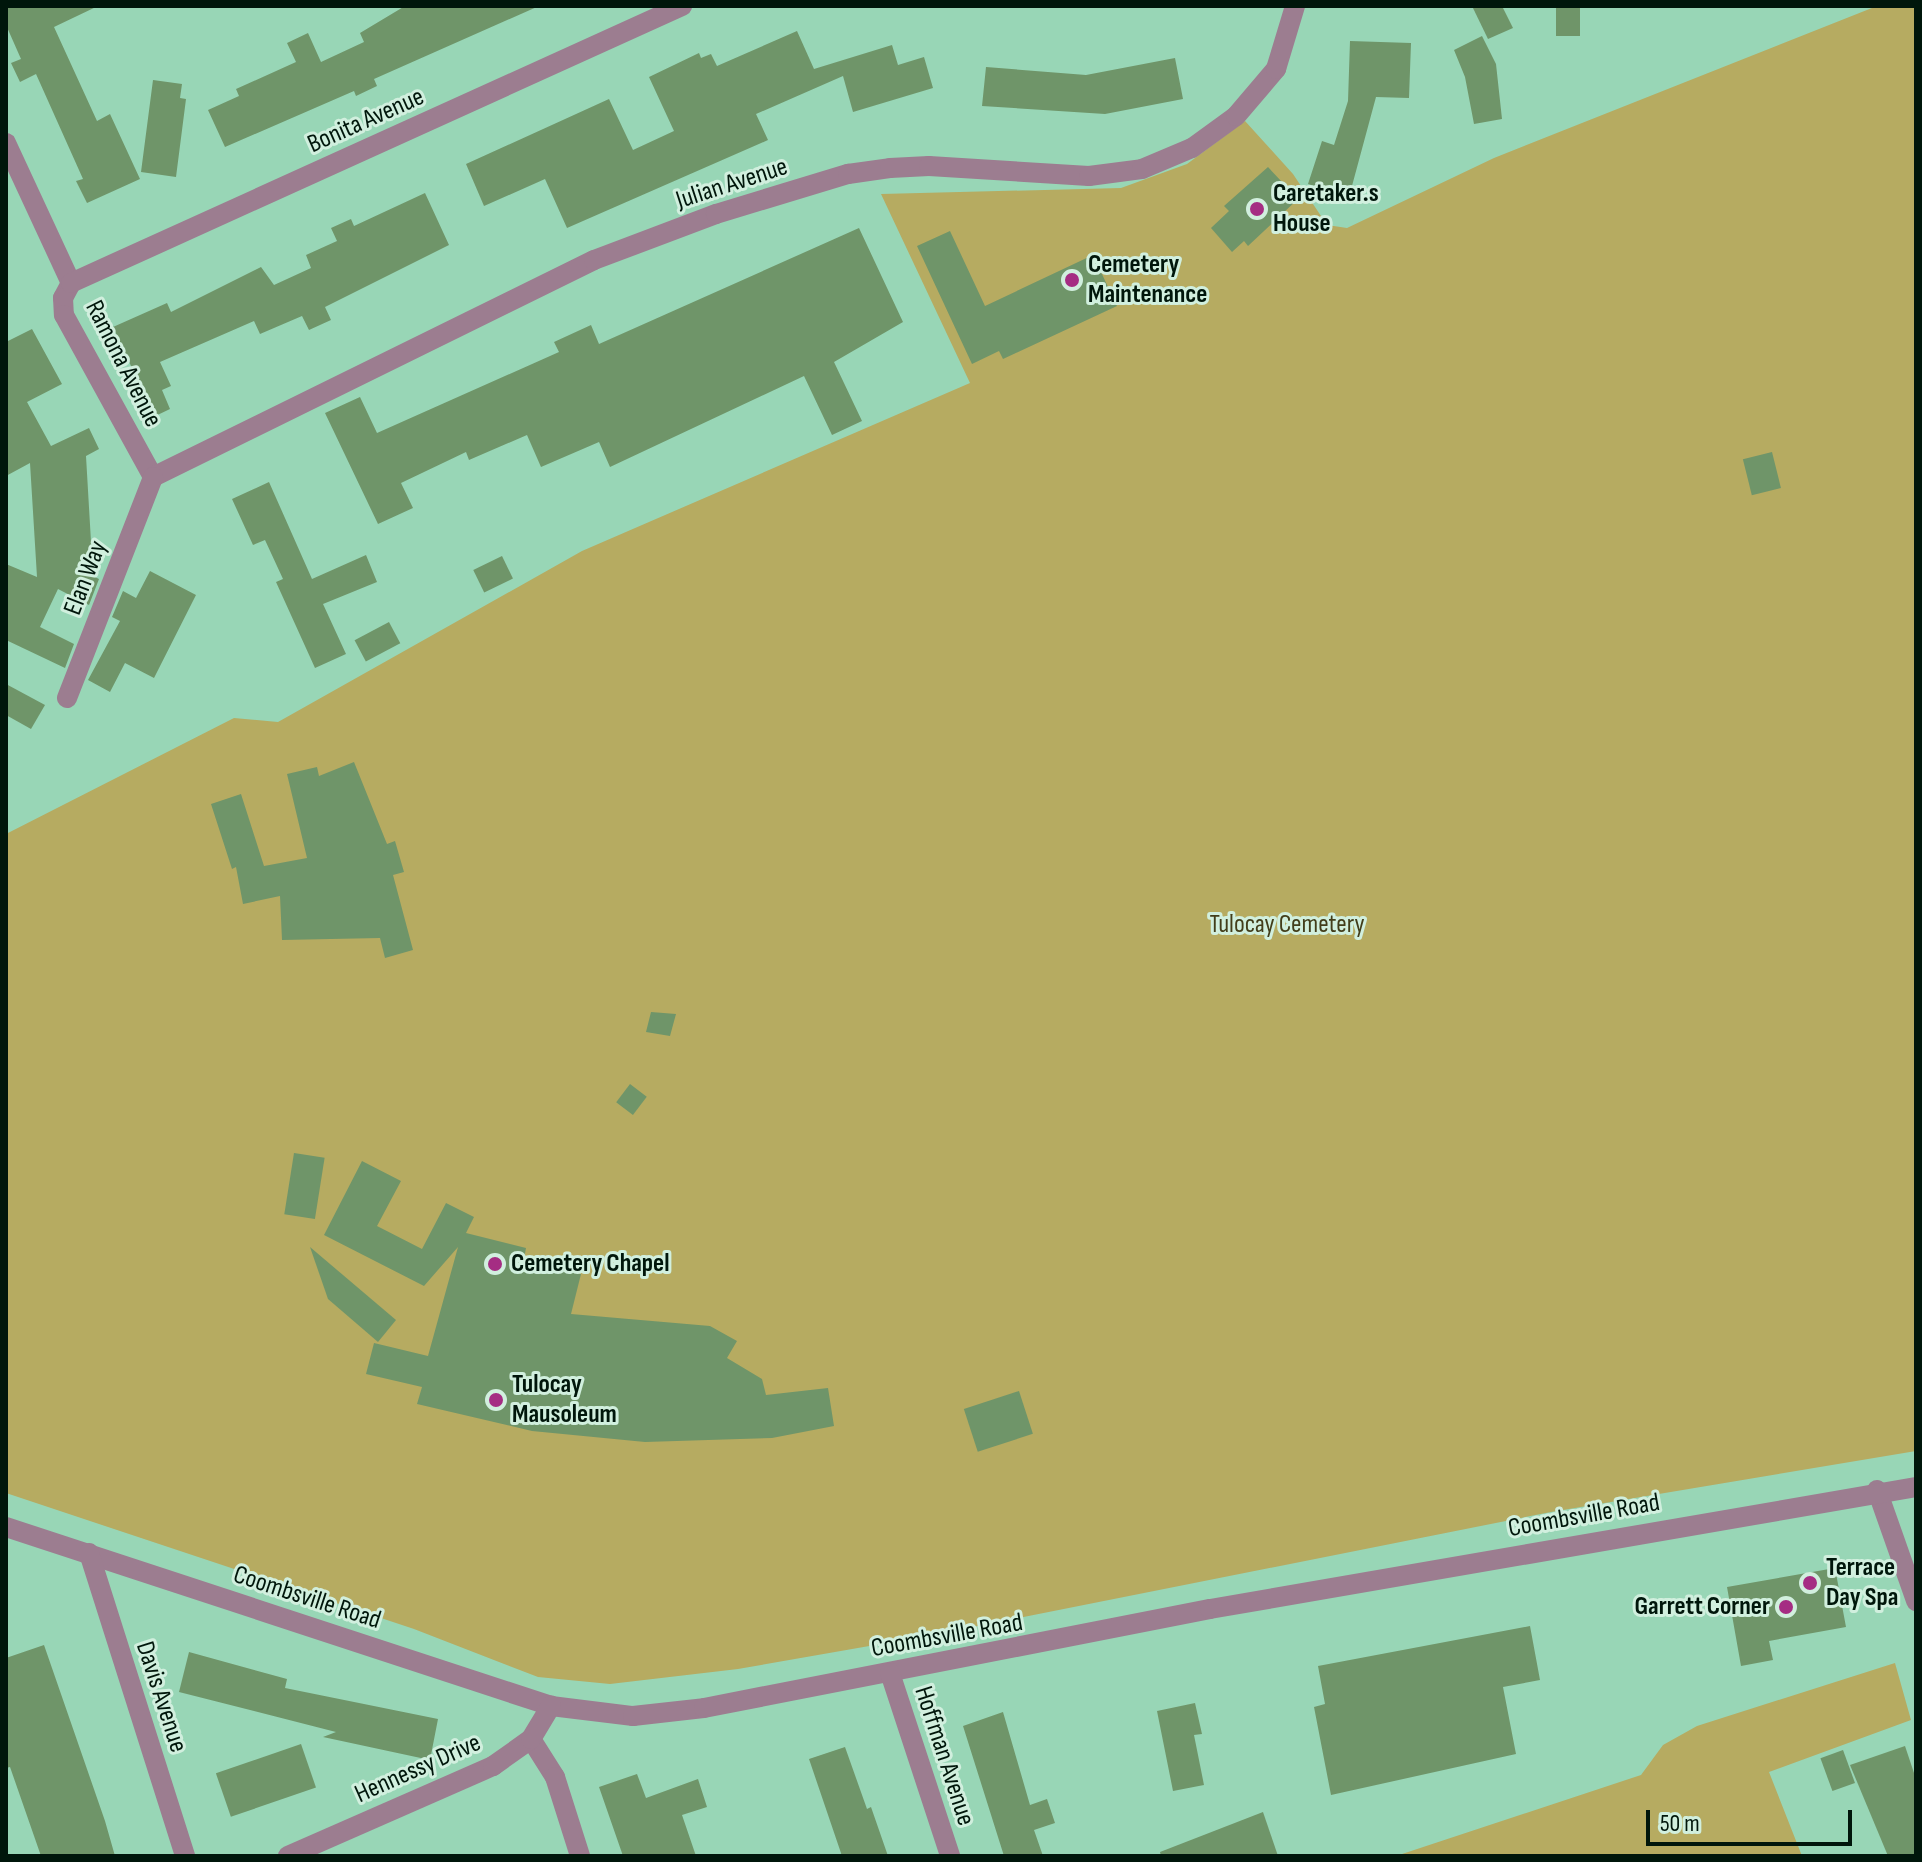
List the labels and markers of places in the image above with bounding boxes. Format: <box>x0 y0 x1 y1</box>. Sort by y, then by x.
place label: Caretaker.s House <box>1273 178 1379 240</box>
marker: Caretaker.s House <box>1248 200 1266 218</box>
place label: Cemetery Maintenance <box>1088 249 1207 310</box>
marker: Cemetery Maintenance <box>1063 271 1081 289</box>
place label: Cemetery Chapel <box>511 1248 669 1280</box>
marker: Cemetery Chapel <box>486 1255 504 1273</box>
place label: Tulocay Mausoleum <box>512 1369 617 1430</box>
marker: Tulocay Mausoleum <box>487 1391 505 1409</box>
place label: Terrace Day Spa <box>1826 1552 1898 1614</box>
marker: Terrace Day Spa <box>1801 1574 1819 1592</box>
place label: Garrett Corner <box>1635 1591 1770 1623</box>
marker: Garrett Corner <box>1777 1598 1795 1616</box>

